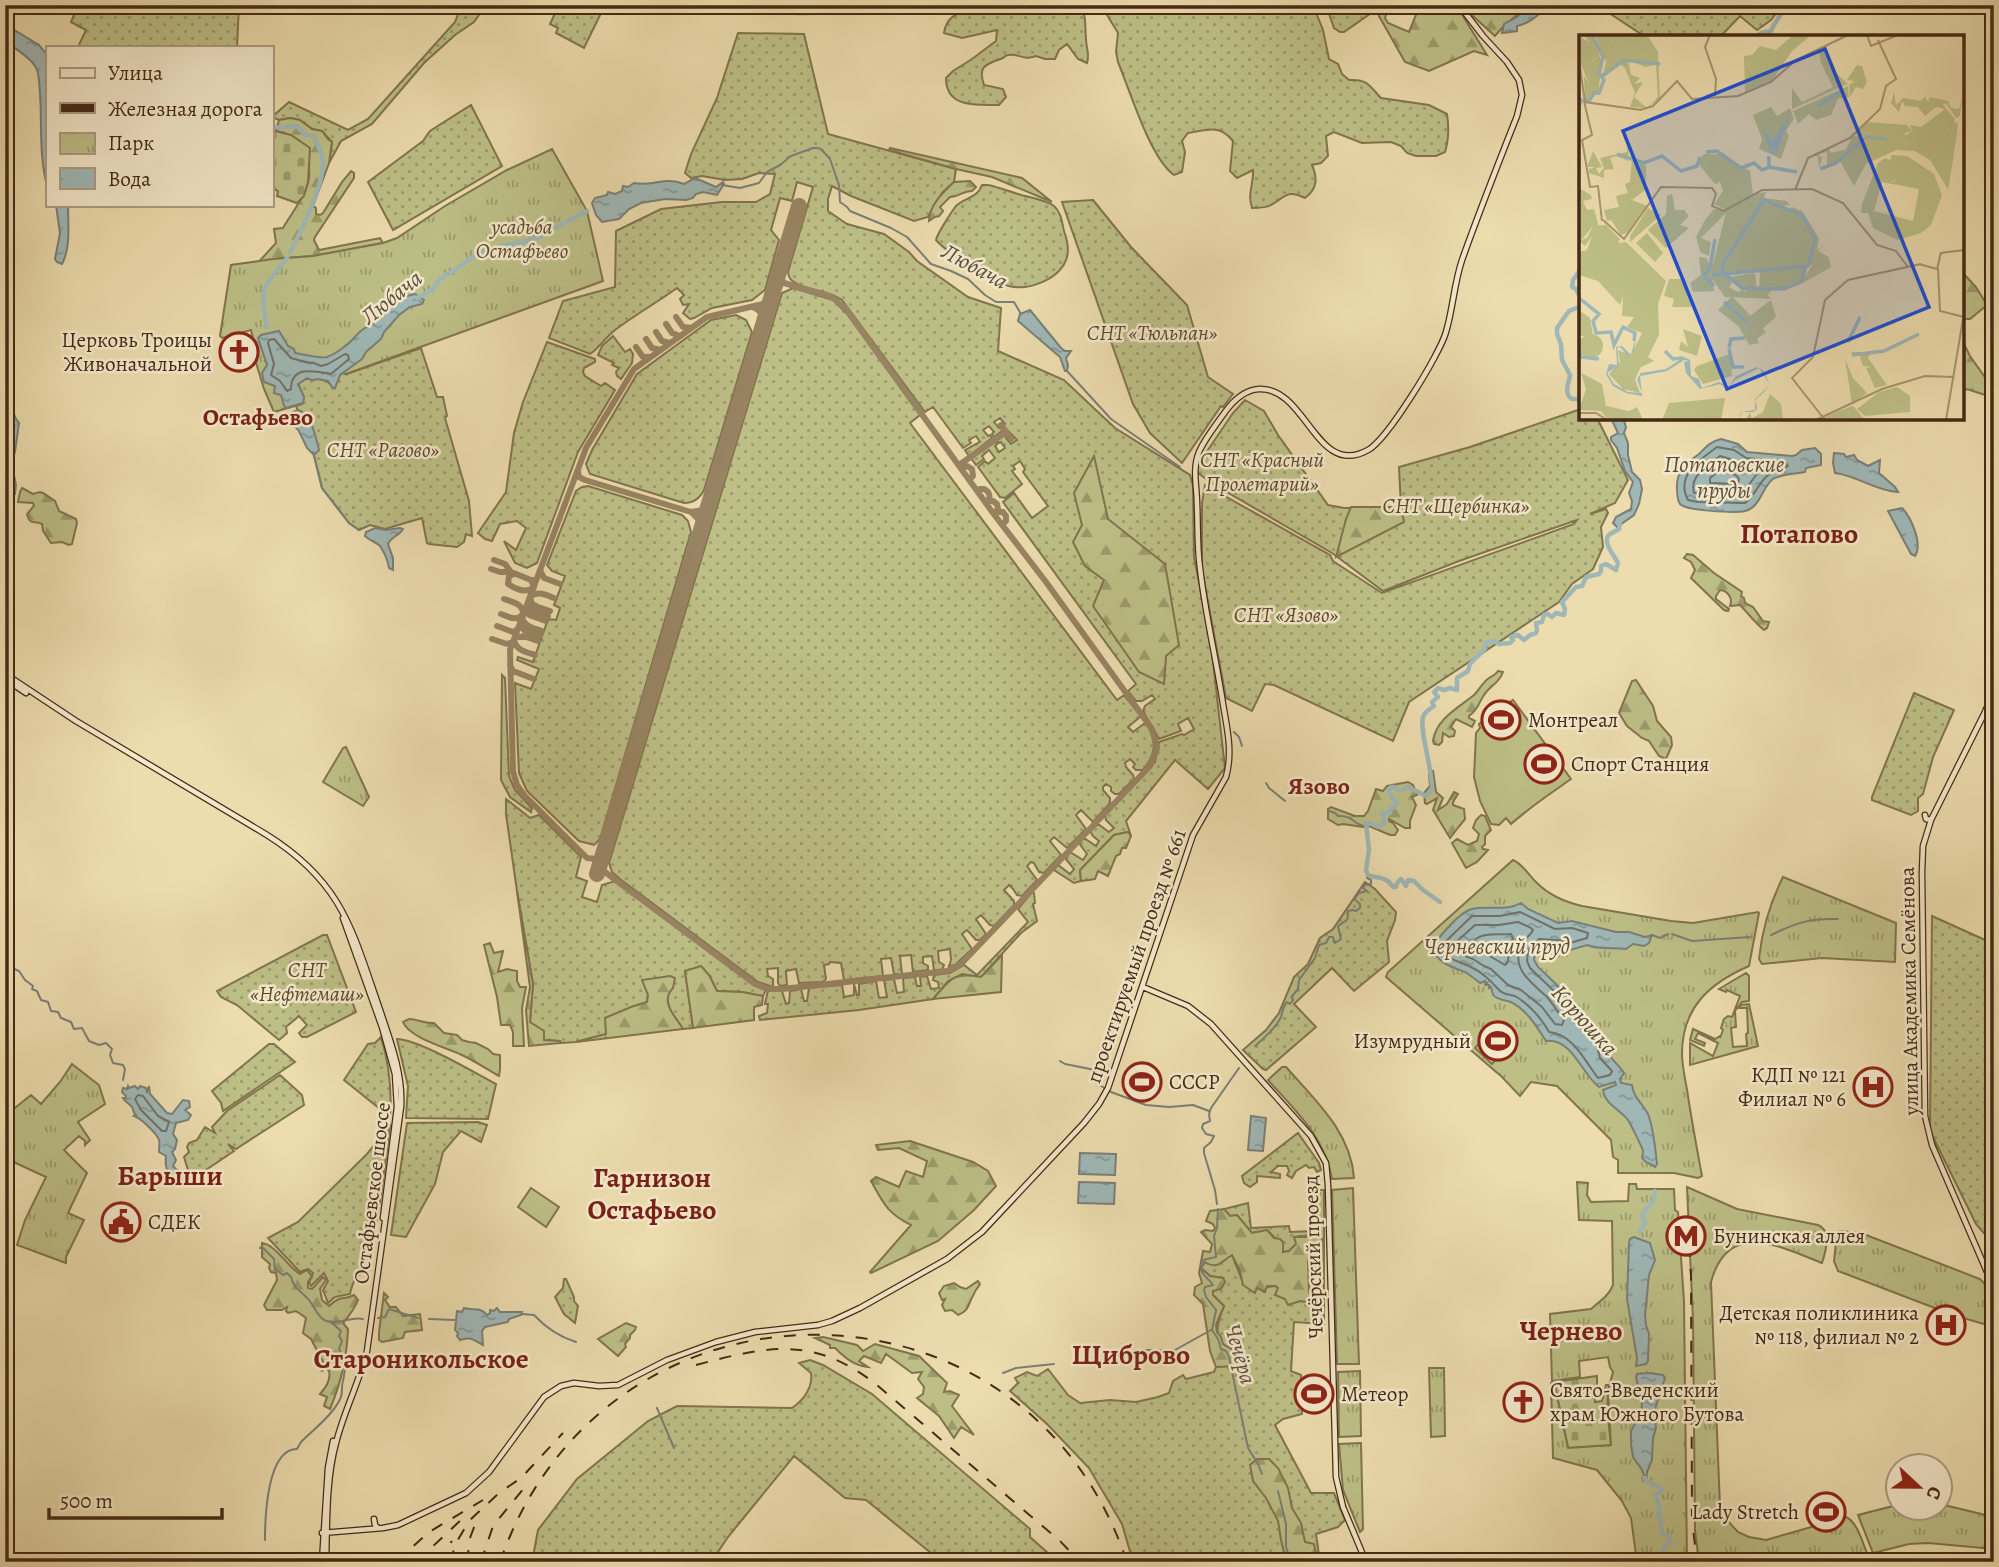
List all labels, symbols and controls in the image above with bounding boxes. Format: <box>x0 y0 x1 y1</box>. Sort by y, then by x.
inset map <box>1579 35 1964 420</box>
legend <box>46 46 273 206</box>
text: Улица <box>108 59 163 87</box>
text: Железная дорога <box>108 95 263 123</box>
text: Парк <box>108 129 154 157</box>
text: Вода <box>108 165 151 193</box>
park label: усадьба Остафьево <box>476 213 568 265</box>
water label: Любача <box>935 236 1014 297</box>
water label: Любача <box>353 263 429 332</box>
park label: СНТ «Тюльпан» <box>1087 319 1218 347</box>
place label: Церковь Троицы Живоначальной <box>62 326 212 378</box>
church icon: Церковь Троицы Живоначальной <box>218 331 260 373</box>
district label: Остафьево <box>203 401 313 433</box>
park label: СНТ «Рагово» <box>327 436 440 464</box>
park label: СНТ «Красный Пролетарий» <box>1200 446 1324 498</box>
water label: Потаповские пруды <box>1664 449 1784 506</box>
park label: СНТ «Щербинка» <box>1383 492 1530 520</box>
district label: Потапово <box>1740 515 1858 553</box>
park label: СНТ «Язово» <box>1234 601 1339 629</box>
sports icon: Монтреал <box>1480 699 1522 741</box>
place label: Монтреал <box>1528 706 1618 734</box>
sports icon: Спорт Станция <box>1523 743 1565 785</box>
place label: Спорт Станция <box>1571 750 1709 778</box>
district label: Язово <box>1288 770 1350 802</box>
street label: проектируемый проезд № 661 <box>1079 825 1193 1087</box>
street label: улица Академика Семёнова <box>1893 866 1925 1117</box>
water label: Черневский пруд <box>1424 931 1570 962</box>
park label: СНТ «Нефтемаш» <box>250 956 364 1008</box>
water label: Корюшка <box>1544 978 1625 1063</box>
sports icon: Изумрудный <box>1477 1020 1519 1062</box>
place label: Изумрудный <box>1354 1027 1471 1055</box>
sports icon: СССР <box>1121 1061 1163 1103</box>
place label: КДП № 121 Филиал № 6 <box>1738 1061 1846 1113</box>
hospital icon: КДП № 121 Филиал № 6 <box>1852 1066 1894 1108</box>
place label: СССР <box>1169 1068 1220 1096</box>
street label: Остафьевское шоссе <box>347 1100 397 1286</box>
district label: Барыши <box>117 1157 223 1195</box>
district label: Гарнизон Остафьево <box>588 1159 716 1229</box>
street label: Чечёрский проезд <box>1296 1175 1330 1339</box>
public building icon: СДЕК <box>100 1201 142 1243</box>
place label: СДЕК <box>148 1208 201 1236</box>
metro station icon: Бунинская аллея <box>1665 1215 1707 1257</box>
place label: Бунинская аллея <box>1713 1222 1865 1250</box>
place label: Детская поликлиника № 118, филиал № 2 <box>1720 1299 1919 1351</box>
hospital icon: Детская поликлиника № 118, филиал № 2 <box>1925 1304 1967 1346</box>
district label: Чернево <box>1520 1312 1622 1350</box>
water label: Чечёра <box>1217 1320 1264 1388</box>
district label: Щиброво <box>1072 1336 1190 1374</box>
district label: Староникольское <box>313 1340 529 1378</box>
sports icon: Метеор <box>1293 1373 1335 1415</box>
place label: Свято-Введенский храм Южного Бутова <box>1550 1376 1744 1428</box>
place label: Метеор <box>1341 1380 1409 1408</box>
church icon: Свято-Введенский храм Южного Бутова <box>1502 1381 1544 1423</box>
north arrow <box>1884 1452 1954 1522</box>
scale bar <box>49 1476 222 1520</box>
text: С <box>1920 1483 1948 1503</box>
text: 500 m <box>60 1487 113 1515</box>
sports icon: Lady Stretch <box>1805 1491 1847 1533</box>
place label: Lady Stretch <box>1691 1498 1799 1526</box>

